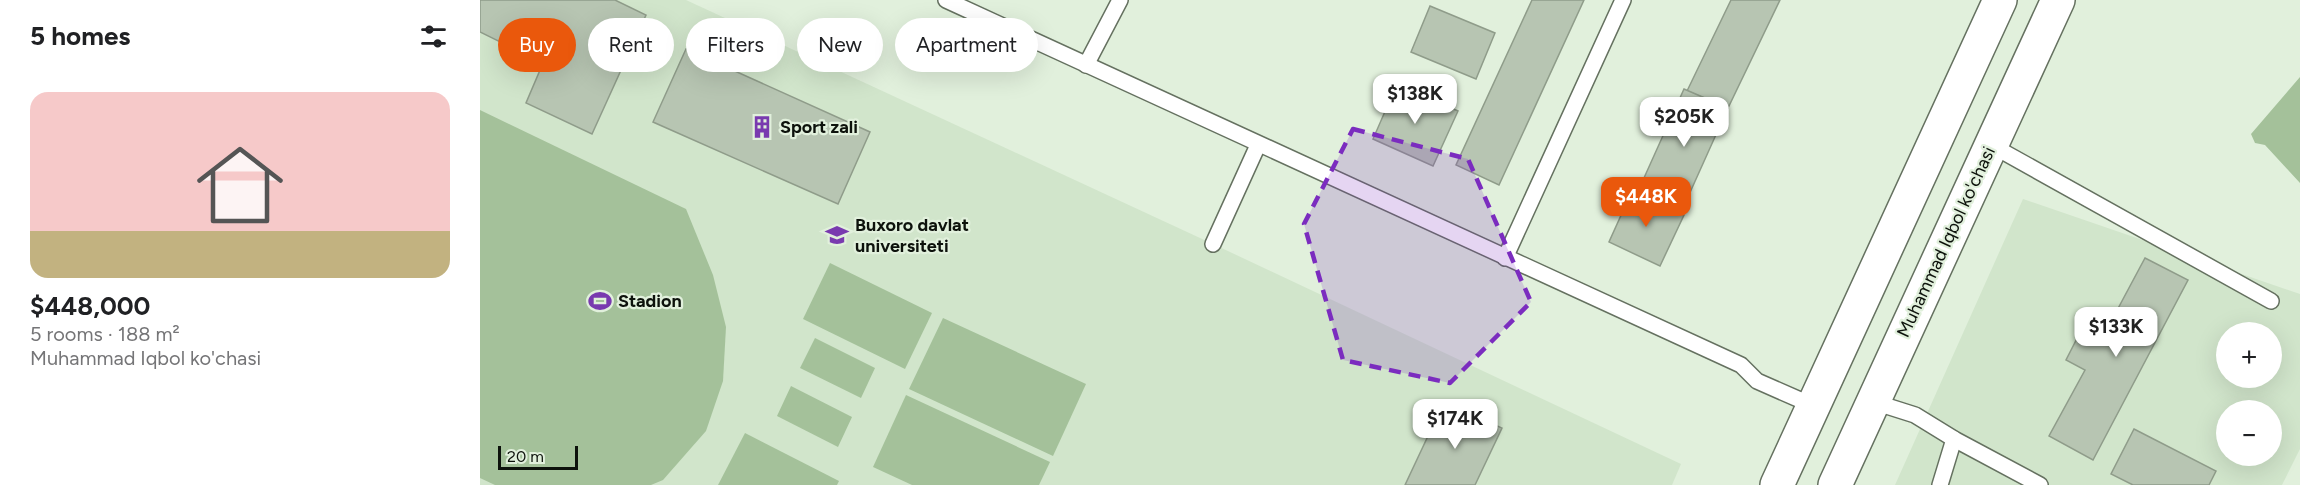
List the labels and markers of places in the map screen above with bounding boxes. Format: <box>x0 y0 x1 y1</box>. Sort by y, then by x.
pin: $138K <box>1373 74 1457 125</box>
pin: $205K <box>1642 97 1726 148</box>
building icon: Sport zali <box>749 114 775 140</box>
place label: Sport zali <box>780 116 858 138</box>
pin: $448K <box>1604 177 1688 228</box>
place label: Buxoro davlat universiteti <box>855 214 969 257</box>
school or university icon: Buxoro davlat universiteti <box>824 222 850 248</box>
sports icon: Stadion <box>587 288 613 314</box>
place label: Stadion <box>618 290 682 312</box>
pin: $133K <box>2074 307 2158 358</box>
pin: $174K <box>1413 399 1497 450</box>

